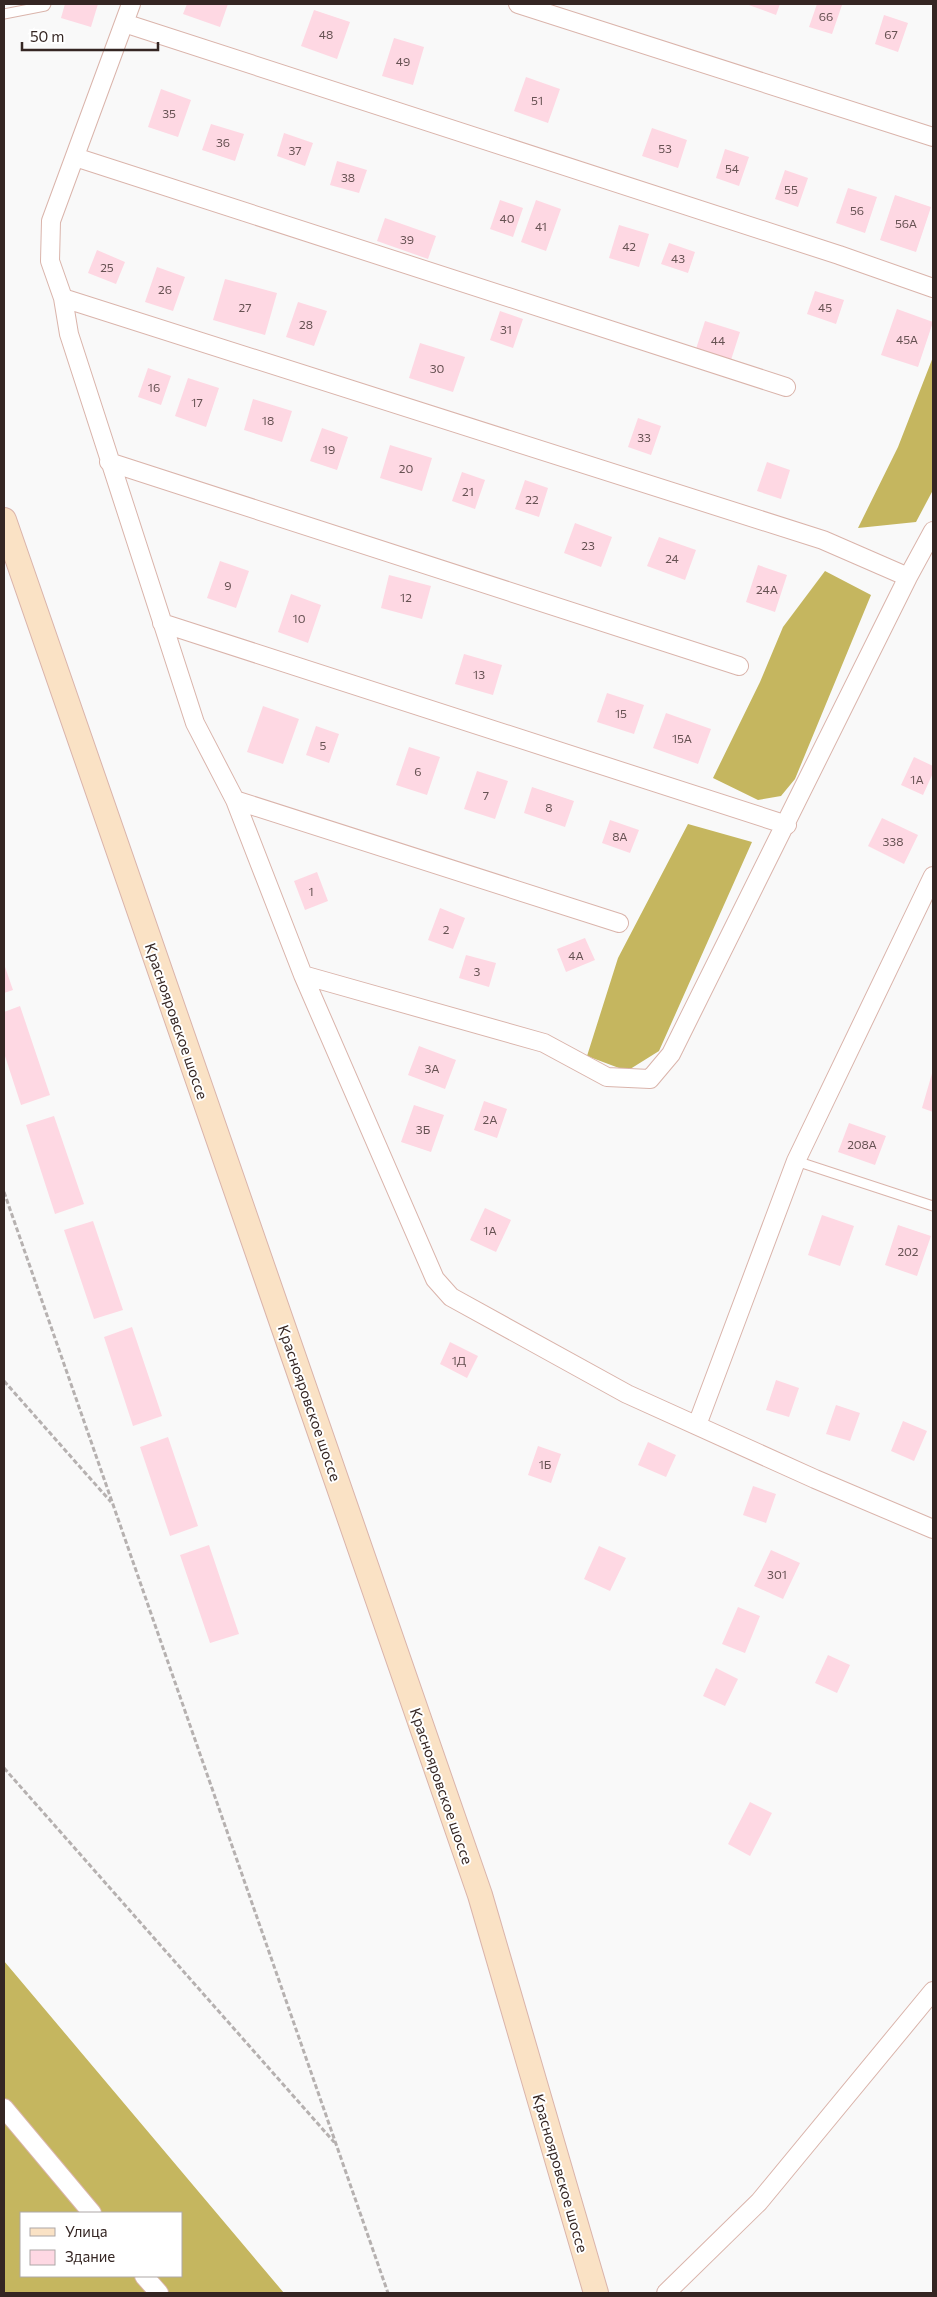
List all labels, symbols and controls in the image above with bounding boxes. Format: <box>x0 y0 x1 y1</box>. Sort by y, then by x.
house number: 66 <box>819 9 833 23</box>
scale bar <box>22 20 159 52</box>
text: 50 m <box>30 27 64 45</box>
house number: 48 <box>319 27 333 41</box>
house number: 67 <box>884 27 898 41</box>
house number: 49 <box>396 54 410 68</box>
house number: 51 <box>531 93 543 107</box>
house number: 35 <box>162 106 176 120</box>
house number: 36 <box>216 135 230 149</box>
house number: 53 <box>658 141 672 155</box>
house number: 37 <box>288 143 302 157</box>
house number: 54 <box>725 161 739 175</box>
house number: 38 <box>341 170 355 184</box>
house number: 55 <box>784 182 798 196</box>
house number: 56 <box>850 203 864 217</box>
house number: 40 <box>499 211 515 225</box>
house number: 56А <box>895 216 917 230</box>
house number: 41 <box>535 219 547 233</box>
house number: 39 <box>400 232 414 246</box>
house number: 42 <box>622 239 636 253</box>
house number: 43 <box>671 251 685 265</box>
house number: 25 <box>100 260 114 274</box>
house number: 26 <box>158 282 172 296</box>
house number: 27 <box>239 300 251 314</box>
house number: 45 <box>818 300 832 314</box>
house number: 28 <box>299 317 313 331</box>
house number: 31 <box>500 322 512 336</box>
house number: 45А <box>896 332 918 346</box>
house number: 44 <box>711 333 725 347</box>
house number: 30 <box>430 361 445 375</box>
house number: 16 <box>148 380 160 394</box>
house number: 17 <box>191 395 203 409</box>
house number: 18 <box>262 413 274 427</box>
house number: 33 <box>637 430 651 444</box>
house number: 19 <box>323 442 335 456</box>
house number: 20 <box>399 461 413 475</box>
house number: 21 <box>462 484 474 498</box>
house number: 22 <box>525 492 539 506</box>
house number: 23 <box>581 538 595 552</box>
house number: 24 <box>665 551 679 565</box>
house number: 9 <box>224 578 232 592</box>
house number: 24А <box>756 582 778 596</box>
house number: 12 <box>400 590 412 604</box>
house number: 10 <box>293 611 306 625</box>
house number: 13 <box>473 667 485 681</box>
house number: 15 <box>615 706 627 720</box>
house number: 15А <box>672 731 692 745</box>
house number: 5 <box>320 738 327 752</box>
house number: 6 <box>414 764 422 778</box>
house number: 1А <box>910 772 924 786</box>
house number: 7 <box>483 788 489 802</box>
house number: 8 <box>545 800 553 814</box>
house number: 8А <box>612 829 628 843</box>
house number: 338 <box>883 834 903 848</box>
house number: 1 <box>308 884 314 898</box>
house number: 2 <box>443 922 450 936</box>
street label: Краснояровское шоссе <box>142 940 212 1102</box>
house number: 4А <box>568 948 584 962</box>
house number: 3 <box>474 964 481 978</box>
house number: 3А <box>425 1061 439 1075</box>
house number: 2А <box>483 1112 497 1126</box>
house number: 3Б <box>416 1122 431 1136</box>
house number: 208А <box>847 1137 877 1151</box>
house number: 1А <box>483 1223 497 1237</box>
house number: 202 <box>897 1244 919 1258</box>
street label: Краснояровское шоссе <box>275 1322 345 1484</box>
house number: 1Д <box>452 1353 467 1367</box>
house number: 1Б <box>539 1457 552 1471</box>
house number: 301 <box>767 1567 787 1581</box>
street label: Краснояровское шоссе <box>407 1705 477 1867</box>
street label: Краснояровское шоссе <box>530 2092 592 2254</box>
legend <box>20 2212 182 2277</box>
text: Улица <box>65 2222 107 2240</box>
text: Здание <box>65 2247 115 2265</box>

